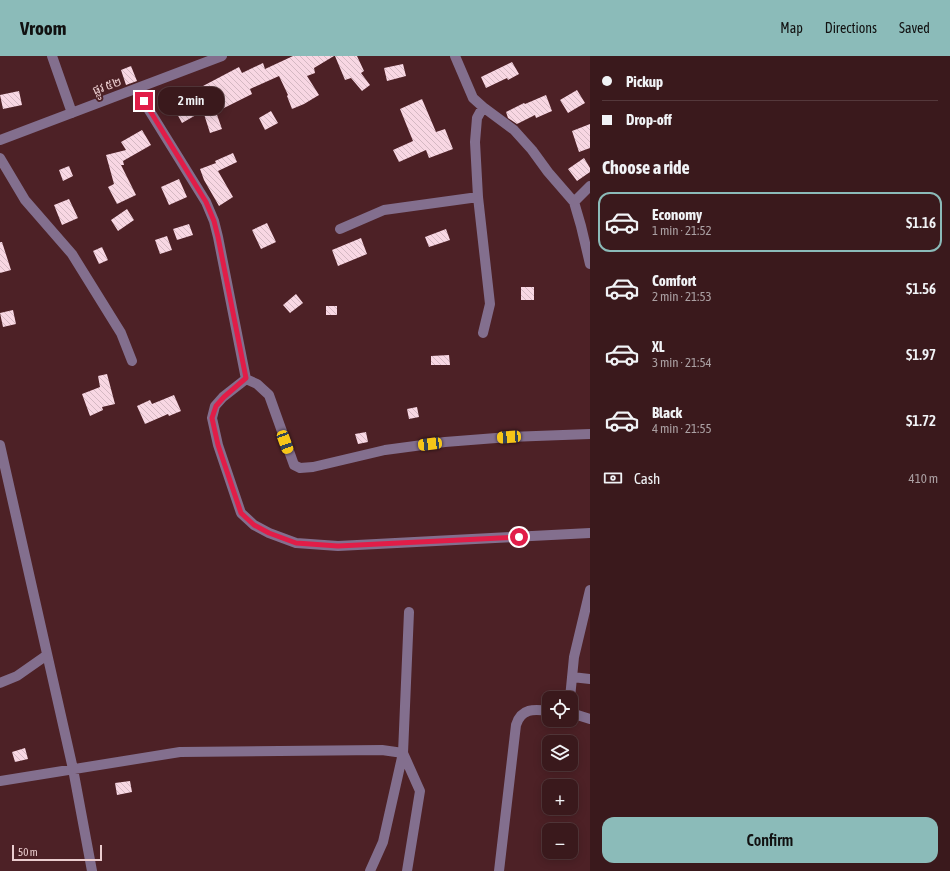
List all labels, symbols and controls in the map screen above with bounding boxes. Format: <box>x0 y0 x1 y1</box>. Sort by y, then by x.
text: Vroom <box>20 17 66 39</box>
text: Map <box>780 20 803 36</box>
text: Directions <box>825 20 877 36</box>
text: Saved <box>899 20 930 36</box>
text: Pickup <box>626 73 663 90</box>
street label: ផ្លូវ ៥២ <box>91 74 125 101</box>
callout: 2 min <box>158 87 224 115</box>
route end <box>135 92 153 110</box>
text: 2 min <box>178 93 204 108</box>
text: Drop-off <box>626 111 672 128</box>
text: Choose a ride <box>602 157 690 178</box>
icon: car <box>604 204 640 240</box>
text: Economy <box>652 206 702 223</box>
text: $1.16 <box>906 214 936 231</box>
text: 1 min · 21:52 <box>652 223 712 238</box>
icon: car <box>604 270 640 306</box>
text: Comfort <box>652 272 696 289</box>
text: $1.56 <box>906 280 936 297</box>
text: 2 min · 21:53 <box>652 289 712 304</box>
icon: car <box>604 336 640 372</box>
text: XL <box>652 338 665 355</box>
text: $1.97 <box>906 346 936 363</box>
text: 3 min · 21:54 <box>652 355 712 370</box>
icon: car <box>604 402 640 438</box>
text: Black <box>652 404 682 421</box>
text: $1.72 <box>906 412 936 429</box>
text: 4 min · 21:55 <box>652 421 712 436</box>
car <box>275 429 295 455</box>
car <box>497 430 521 444</box>
car <box>417 437 443 451</box>
icon: cash <box>602 467 624 489</box>
text: Cash <box>634 470 660 487</box>
text: 410 m <box>909 471 938 486</box>
route start <box>510 528 528 546</box>
map controls <box>542 691 578 859</box>
button: locate <box>542 691 578 727</box>
button: layers <box>542 735 578 771</box>
button: + <box>542 779 578 815</box>
button: Confirm <box>602 817 938 863</box>
button: − <box>542 823 578 859</box>
scale bar <box>12 843 102 862</box>
text: 50 m <box>18 846 38 858</box>

